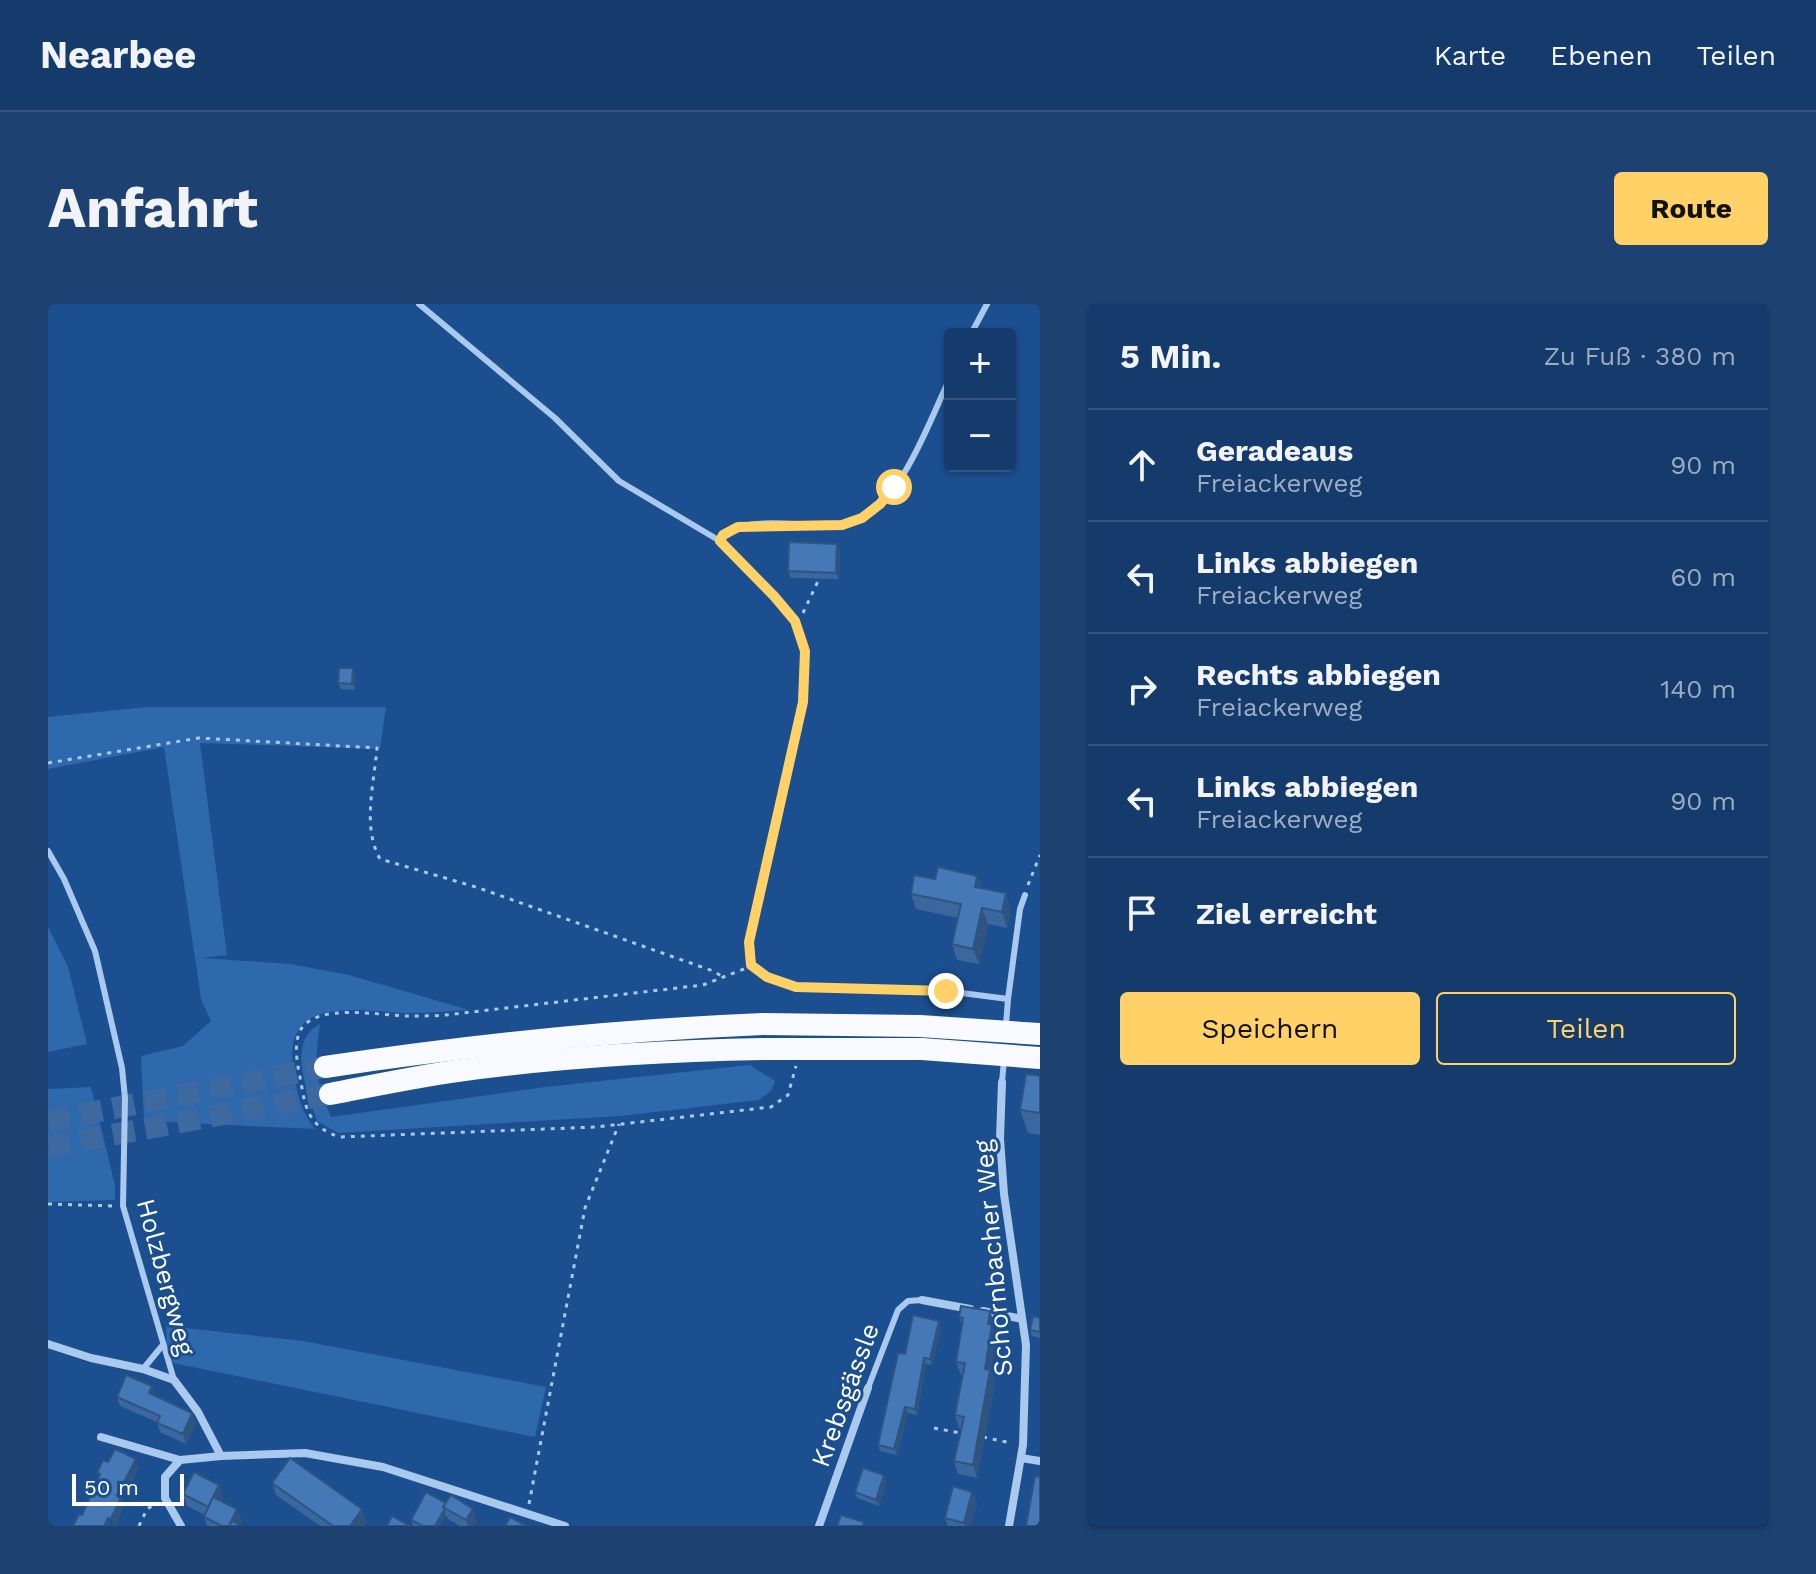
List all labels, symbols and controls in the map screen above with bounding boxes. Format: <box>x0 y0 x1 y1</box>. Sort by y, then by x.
text: Nearbee <box>40 33 196 77</box>
text: Karte <box>1434 39 1506 72</box>
text: Ebenen <box>1550 39 1653 72</box>
text: Teilen <box>1697 39 1776 72</box>
button: Route <box>1614 172 1768 245</box>
text: Anfahrt <box>48 175 258 241</box>
map controls <box>944 328 1016 472</box>
button: + <box>944 328 1016 400</box>
text: 5 Min. <box>1120 336 1221 376</box>
text: Zu Fuß · 380 m <box>1544 341 1736 371</box>
button: − <box>944 400 1016 472</box>
text: Geradeaus <box>1196 433 1353 468</box>
icon: ahead <box>1120 443 1164 487</box>
text: 90 m <box>1670 450 1736 480</box>
text: Freiackerweg <box>1196 468 1362 498</box>
route start <box>876 469 912 505</box>
text: Links abbiegen <box>1196 545 1418 580</box>
icon: left <box>1120 555 1164 599</box>
text: 60 m <box>1670 562 1736 592</box>
text: Freiackerweg <box>1196 580 1362 610</box>
text: Rechts abbiegen <box>1196 657 1441 692</box>
icon: right <box>1120 667 1164 711</box>
text: 140 m <box>1660 674 1736 704</box>
text: Freiackerweg <box>1196 692 1362 722</box>
text: Links abbiegen <box>1196 769 1418 804</box>
icon: left <box>1120 779 1164 823</box>
text: 90 m <box>1670 786 1736 816</box>
text: Freiackerweg <box>1196 804 1362 834</box>
icon: arrive <box>1120 891 1164 935</box>
text: Ziel erreicht <box>1196 896 1377 931</box>
route end <box>928 973 964 1009</box>
button: Speichern <box>1120 992 1420 1065</box>
button: Teilen <box>1436 992 1736 1065</box>
street label: Schornbacher Weg <box>968 1138 1018 1378</box>
street label: Holzbergweg <box>131 1195 201 1359</box>
street label: Krebsgässle <box>805 1319 885 1471</box>
scale bar <box>72 1470 184 1506</box>
text: 50 m <box>84 1475 139 1500</box>

